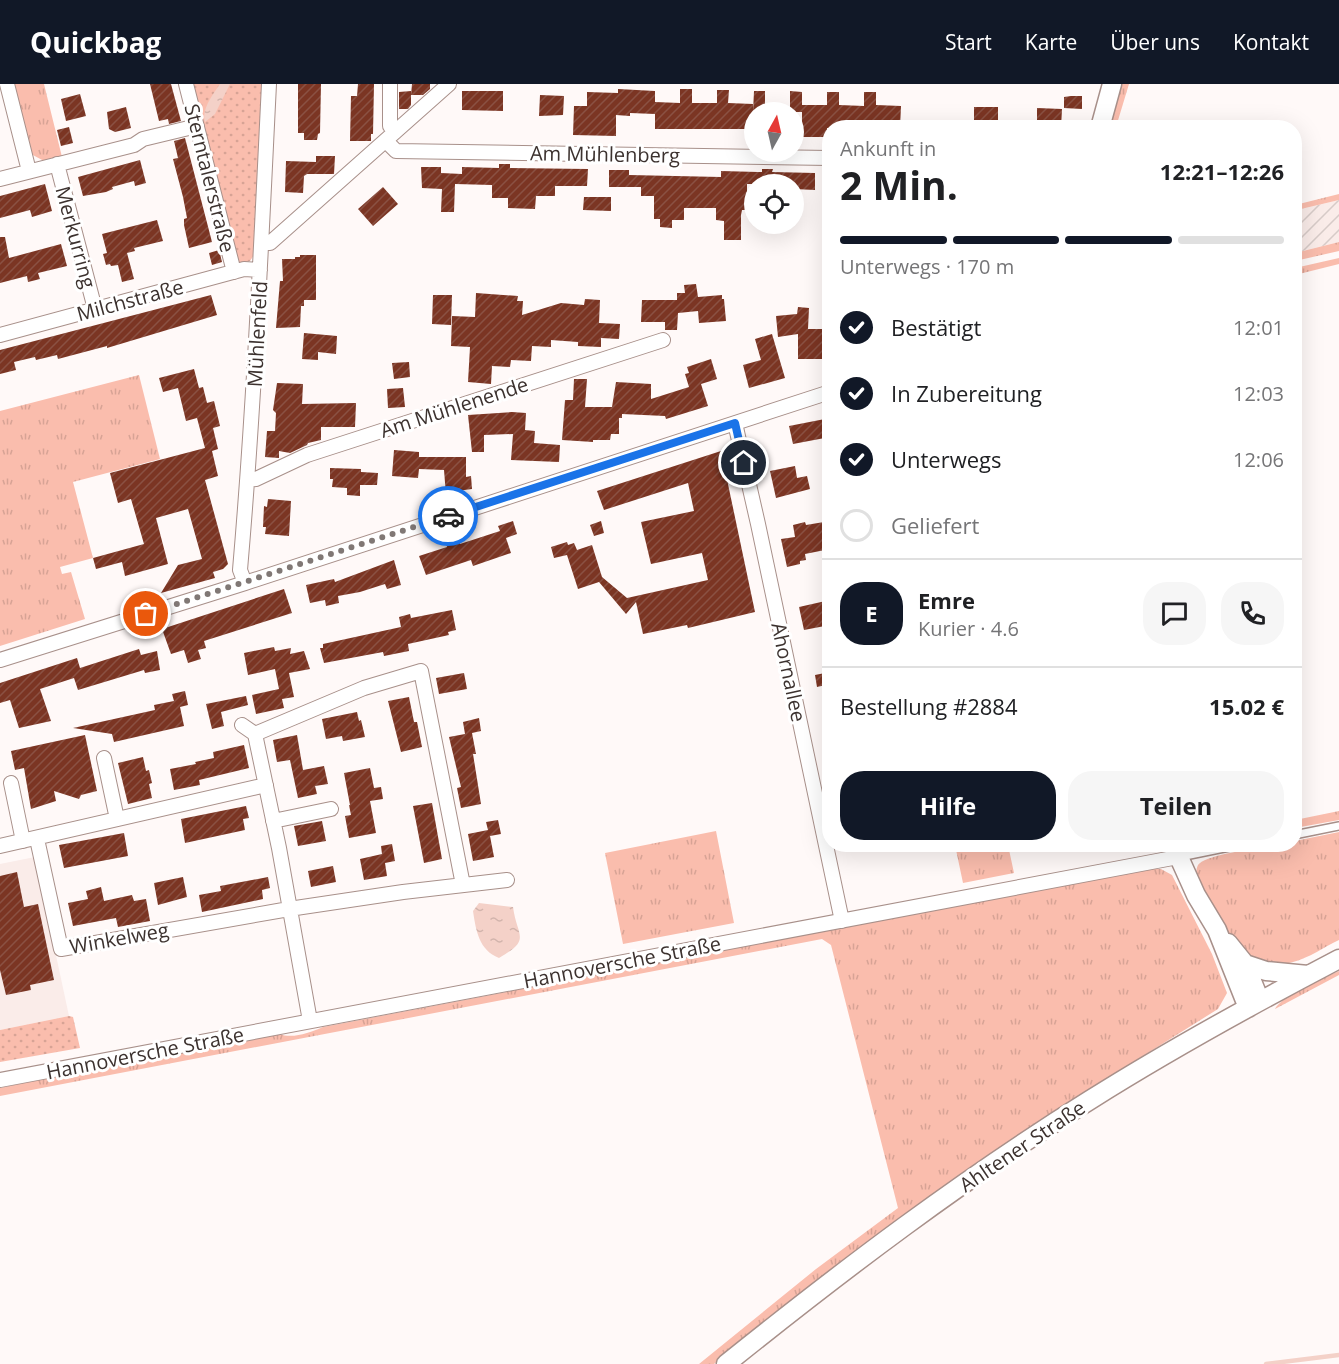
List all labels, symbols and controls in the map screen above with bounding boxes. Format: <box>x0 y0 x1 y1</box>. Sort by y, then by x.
text: Quickbag <box>30 23 161 61</box>
text: Start <box>945 28 992 56</box>
text: Karte <box>1025 28 1077 56</box>
text: Über uns <box>1110 28 1200 56</box>
text: Kontakt <box>1233 28 1309 56</box>
street label: Sterntalerstraße <box>179 101 241 255</box>
north arrow <box>744 102 804 162</box>
map controls <box>744 102 804 234</box>
text: Ankunft in <box>840 135 936 162</box>
street label: Am Mühlenberg <box>530 139 680 169</box>
text: 12:21–12:26 <box>1160 156 1284 186</box>
text: 2 Min. <box>840 158 958 211</box>
button: locate <box>744 174 804 234</box>
street label: Merkurring <box>49 183 103 291</box>
text: Unterwegs · 170 m <box>840 253 1014 280</box>
street label: Milchstraße <box>74 273 186 327</box>
street label: Mühlenfeld <box>241 280 273 388</box>
icon: check <box>840 311 873 344</box>
text: Bestätigt <box>891 312 981 342</box>
text: 12:01 <box>1233 314 1284 341</box>
street label: Am Mühlenende <box>376 370 532 444</box>
icon: check <box>840 377 873 410</box>
text: In Zubereitung <box>891 378 1042 408</box>
text: 12:03 <box>1233 380 1284 407</box>
pin <box>718 437 769 488</box>
icon: check <box>840 443 873 476</box>
text: Unterwegs <box>891 444 1002 474</box>
icon: home <box>727 446 760 479</box>
text: 12:06 <box>1233 446 1284 473</box>
courier <box>418 486 478 546</box>
icon: car <box>432 500 465 533</box>
text: Geliefert <box>891 510 979 540</box>
button: chat <box>1143 582 1206 645</box>
button: phone <box>1221 582 1284 645</box>
text: Emre <box>918 585 975 615</box>
pin <box>120 588 171 639</box>
icon: bag <box>129 597 162 630</box>
text: E <box>865 598 878 628</box>
text: Kurier · 4.6 <box>918 615 1019 642</box>
street label: Ahornallee <box>765 620 813 724</box>
text: Bestellung #2884 <box>840 691 1018 721</box>
text: 15.02 € <box>1209 691 1284 721</box>
button: Hilfe <box>840 771 1056 840</box>
button: Teilen <box>1068 771 1284 840</box>
street label: Winkelweg <box>67 916 171 960</box>
street label: Hannoversche Straße <box>521 930 723 994</box>
street label: Hannoversche Straße <box>44 1021 246 1085</box>
street label: Ahltener Straße <box>954 1094 1090 1198</box>

